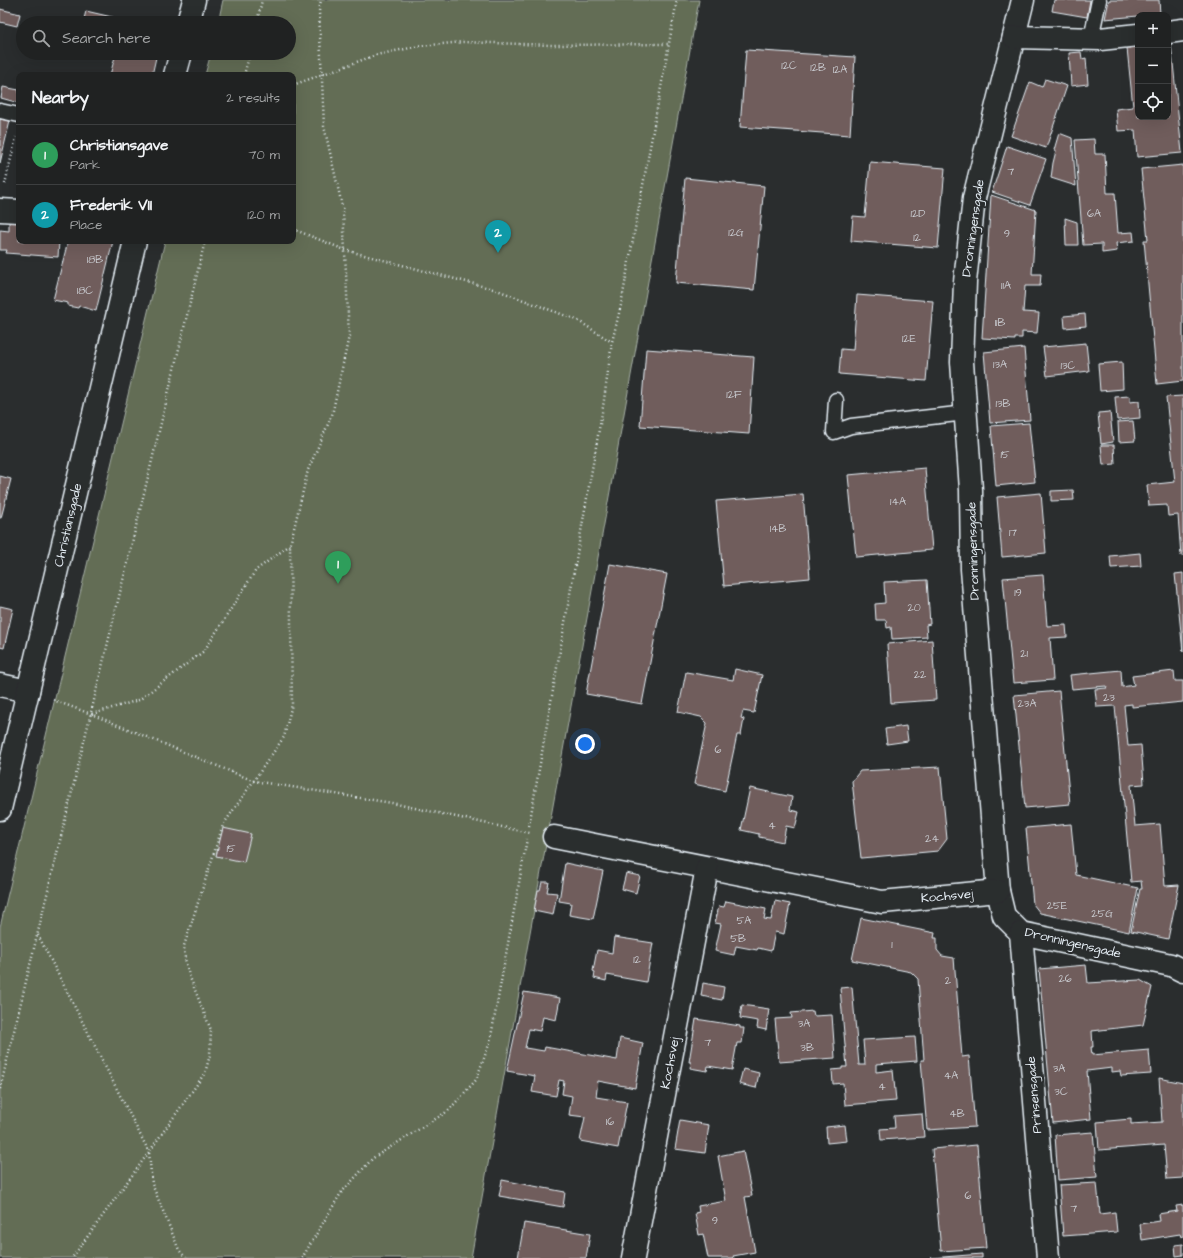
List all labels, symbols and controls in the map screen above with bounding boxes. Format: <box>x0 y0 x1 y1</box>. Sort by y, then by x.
map controls <box>1135 12 1171 120</box>
button: + <box>1135 12 1171 48</box>
search box <box>16 16 296 60</box>
icon: search <box>30 27 52 49</box>
text: Search here <box>62 28 151 49</box>
button: − <box>1135 48 1171 84</box>
house number: 12C <box>781 58 797 73</box>
house number: 12B <box>810 60 826 75</box>
house number: 12A <box>833 62 847 77</box>
button: locate <box>1135 84 1171 120</box>
text: Nearby <box>32 86 89 110</box>
text: 2 results <box>226 89 280 107</box>
text: Christiansgave <box>70 135 168 156</box>
text: 1 <box>44 146 46 164</box>
text: 70 m <box>248 146 280 164</box>
text: Park <box>70 156 100 174</box>
house number: 7 <box>1008 164 1015 179</box>
street label: Dronningensgade <box>957 178 990 278</box>
text: Frederik VII <box>70 195 152 216</box>
text: 2 <box>41 206 49 224</box>
text: 120 m <box>247 206 280 224</box>
house number: 12D <box>911 206 925 221</box>
house number: 6A <box>1087 206 1101 221</box>
text: Place <box>70 216 102 234</box>
pin: 2 <box>485 220 511 253</box>
house number: 12G <box>728 225 744 240</box>
house number: 9 <box>1004 226 1010 241</box>
house number: 12 <box>913 230 922 245</box>
house number: 18B <box>87 252 103 267</box>
house number: 11A <box>1001 278 1011 293</box>
house number: 18C <box>77 283 93 298</box>
house number: 11B <box>995 315 1005 330</box>
house number: 12E <box>902 331 917 346</box>
house number: 13A <box>993 357 1007 372</box>
house number: 13C <box>1061 358 1076 373</box>
house number: 12F <box>726 387 742 402</box>
house number: 13B <box>996 396 1011 411</box>
house number: 15 <box>1000 447 1010 462</box>
street label: Christiansgade <box>50 481 87 569</box>
house number: 14A <box>890 494 906 509</box>
street label: Dronningensgade <box>962 502 985 600</box>
house number: 14B <box>770 521 787 536</box>
house number: 17 <box>1009 525 1017 540</box>
pin: 1 <box>325 551 351 584</box>
house number: 19 <box>1014 585 1022 600</box>
house number: 20 <box>907 600 921 615</box>
house number: 21 <box>1020 646 1028 661</box>
house number: 22 <box>914 667 927 682</box>
house number: 23 <box>1103 690 1115 705</box>
house number: 23A <box>1018 696 1036 711</box>
your location <box>575 734 595 754</box>
house number: 6 <box>715 742 722 757</box>
house number: 4 <box>768 818 776 833</box>
house number: 24 <box>925 831 939 846</box>
house number: 15 <box>226 841 236 856</box>
street label: Kochsvej <box>920 885 975 907</box>
house number: 25E <box>1047 898 1068 913</box>
house number: 25G <box>1091 906 1113 921</box>
house number: 5A <box>737 913 751 928</box>
street label: Dronningensgade <box>1023 923 1123 964</box>
house number: 5B <box>730 931 746 946</box>
house number: 1 <box>891 937 893 952</box>
house number: 12 <box>633 952 642 967</box>
house number: 26 <box>1058 971 1072 986</box>
house number: 2 <box>945 973 952 988</box>
house number: 3A <box>798 1016 810 1031</box>
street label: Kochsvej <box>656 1035 684 1090</box>
house number: 7 <box>705 1035 712 1050</box>
house number: 3B <box>800 1040 814 1055</box>
street label: Prinsensgade <box>1022 1056 1047 1134</box>
house number: 3A <box>1053 1061 1065 1076</box>
house number: 4A <box>944 1068 958 1083</box>
house number: 4 <box>878 1079 886 1094</box>
house number: 3C <box>1054 1084 1068 1099</box>
house number: 4B <box>949 1106 965 1121</box>
house number: 16 <box>606 1114 614 1129</box>
house number: 6 <box>965 1188 972 1203</box>
house number: 7 <box>1071 1201 1078 1216</box>
house number: 9 <box>712 1213 718 1228</box>

